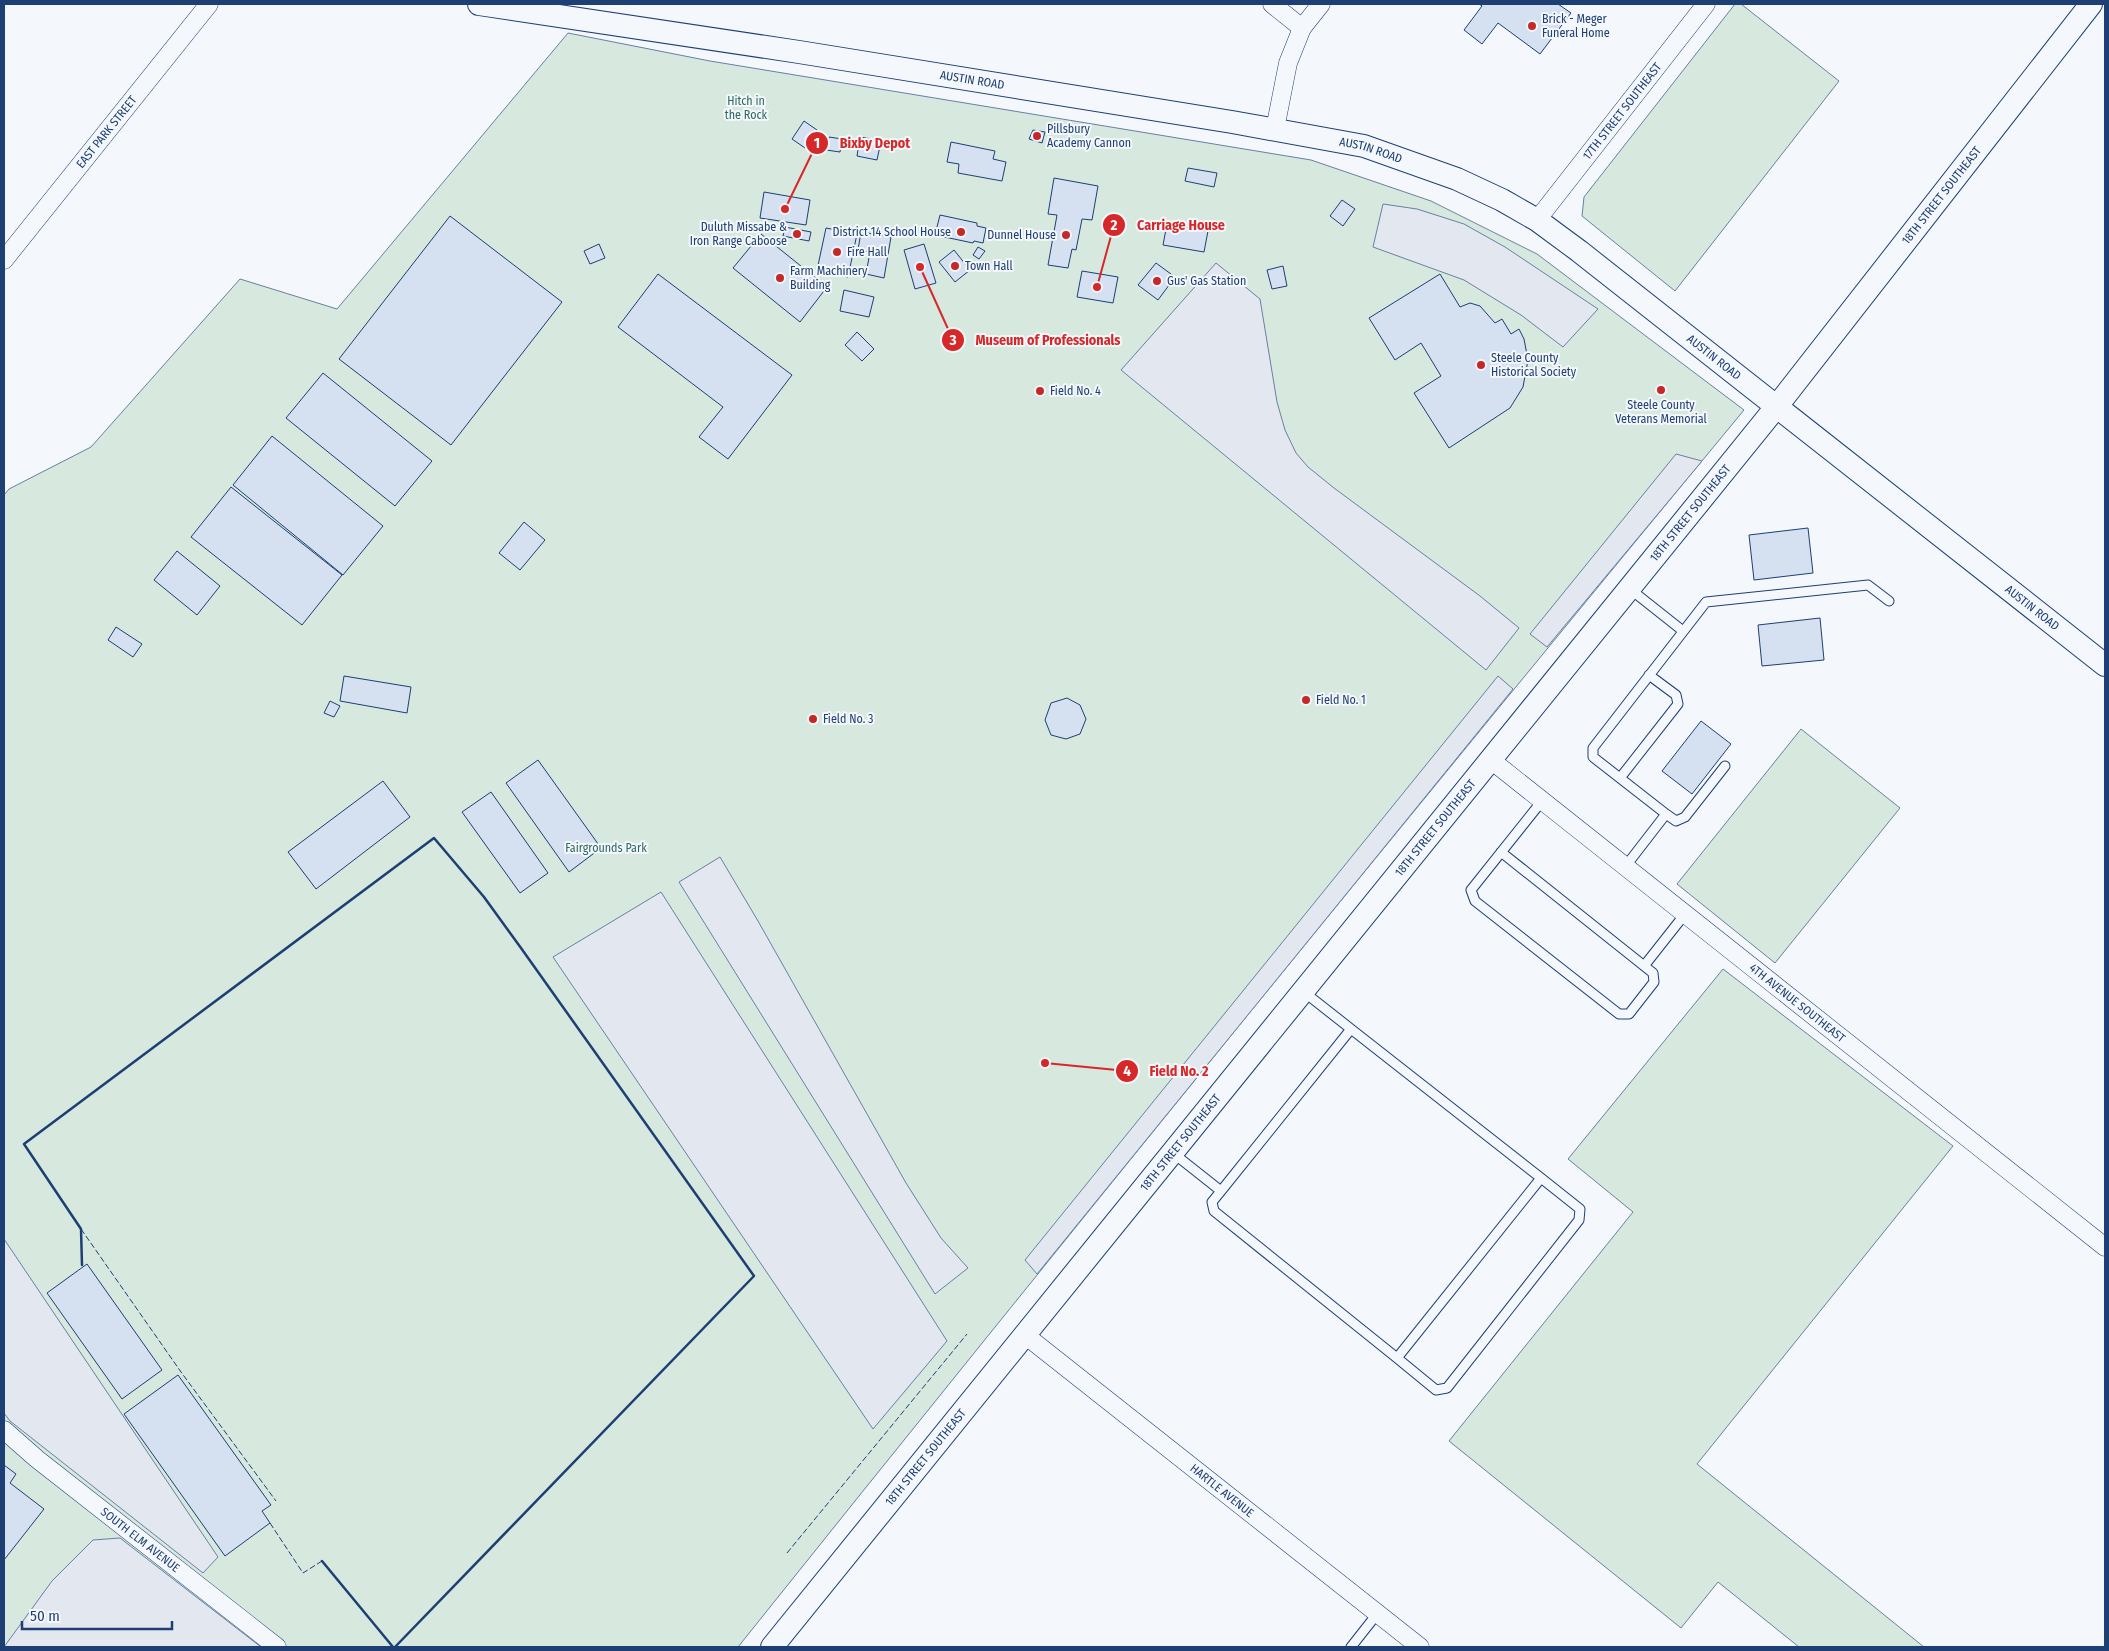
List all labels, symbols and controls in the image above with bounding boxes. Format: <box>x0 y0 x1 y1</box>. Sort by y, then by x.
place label: Brick - Meger Funeral Home <box>1542 12 1610 40</box>
marker: Brick - Meger Funeral Home <box>1526 20 1538 32</box>
street label: 17TH STREET SOUTHEAST <box>1580 60 1665 163</box>
street label: AUSTIN ROAD <box>939 68 1005 92</box>
street label: EAST PARK STREET <box>73 93 140 171</box>
park label: Hitch in the Rock <box>725 94 768 122</box>
place label: Pillsbury Academy Cannon <box>1047 122 1131 150</box>
callout: Bixby Depot <box>805 128 920 157</box>
marker: Pillsbury Academy Cannon <box>1031 130 1043 142</box>
text: 1 <box>814 134 820 152</box>
text: Bixby Depot <box>840 135 911 152</box>
street label: AUSTIN ROAD <box>1338 135 1404 166</box>
street label: 18TH STREET SOUTHEAST <box>1899 143 1984 247</box>
callout: Carriage House <box>1102 210 1235 239</box>
text: 2 <box>1110 216 1118 234</box>
text: Carriage House <box>1137 217 1225 234</box>
place label: Duluth Missabe & Iron Range Caboose <box>690 220 787 248</box>
place label: District 14 School House <box>833 225 951 239</box>
marker: District 14 School House <box>955 226 967 238</box>
marker: Duluth Missabe & Iron Range Caboose <box>791 228 803 240</box>
place label: Dunnel House <box>987 228 1056 242</box>
marker: Dunnel House <box>1060 229 1072 241</box>
place label: Fire Hall <box>847 245 887 259</box>
marker: Fire Hall <box>831 246 843 258</box>
place label: Town Hall <box>965 259 1013 273</box>
marker: Town Hall <box>949 260 961 272</box>
place label: Farm Machinery Building <box>790 264 868 292</box>
marker: Farm Machinery Building <box>774 272 786 284</box>
place label: Gus' Gas Station <box>1167 274 1246 288</box>
marker: Gus' Gas Station <box>1151 275 1163 287</box>
callout: Museum of Professionals <box>941 326 1131 355</box>
text: 3 <box>948 331 957 349</box>
text: Museum of Professionals <box>976 332 1120 349</box>
street label: AUSTIN ROAD <box>1684 332 1744 383</box>
place label: Steele County Historical Society <box>1491 351 1577 379</box>
marker: Steele County Historical Society <box>1475 359 1487 371</box>
place label: Field No. 4 <box>1050 384 1101 398</box>
marker: Steele County Veterans Memorial <box>1655 384 1667 396</box>
marker: Field No. 4 <box>1034 385 1046 397</box>
place label: Steele County Veterans Memorial <box>1615 398 1707 426</box>
street label: 18TH STREET SOUTHEAST <box>1647 462 1734 564</box>
street label: AUSTIN ROAD <box>2002 582 2062 633</box>
place label: Field No. 1 <box>1316 693 1366 707</box>
marker: Field No. 1 <box>1300 694 1312 706</box>
place label: Field No. 3 <box>823 712 873 726</box>
marker: Field No. 3 <box>807 713 819 725</box>
street label: 18TH STREET SOUTHEAST <box>1392 776 1479 879</box>
park label: Fairgrounds Park <box>565 841 647 855</box>
street label: 4TH AVENUE SOUTHEAST <box>1747 961 1848 1045</box>
callout: Field No. 2 <box>1114 1056 1218 1085</box>
text: 4 <box>1123 1062 1131 1080</box>
text: Field No. 2 <box>1149 1063 1209 1080</box>
street label: 18TH STREET SOUTHEAST <box>1137 1091 1224 1194</box>
street label: 18TH STREET SOUTHEAST <box>882 1406 969 1509</box>
street label: HARTLE AVENUE <box>1187 1461 1257 1520</box>
street label: SOUTH ELM AVENUE <box>98 1505 183 1575</box>
scale bar <box>22 1598 172 1630</box>
text: 50 m <box>30 1607 60 1625</box>

